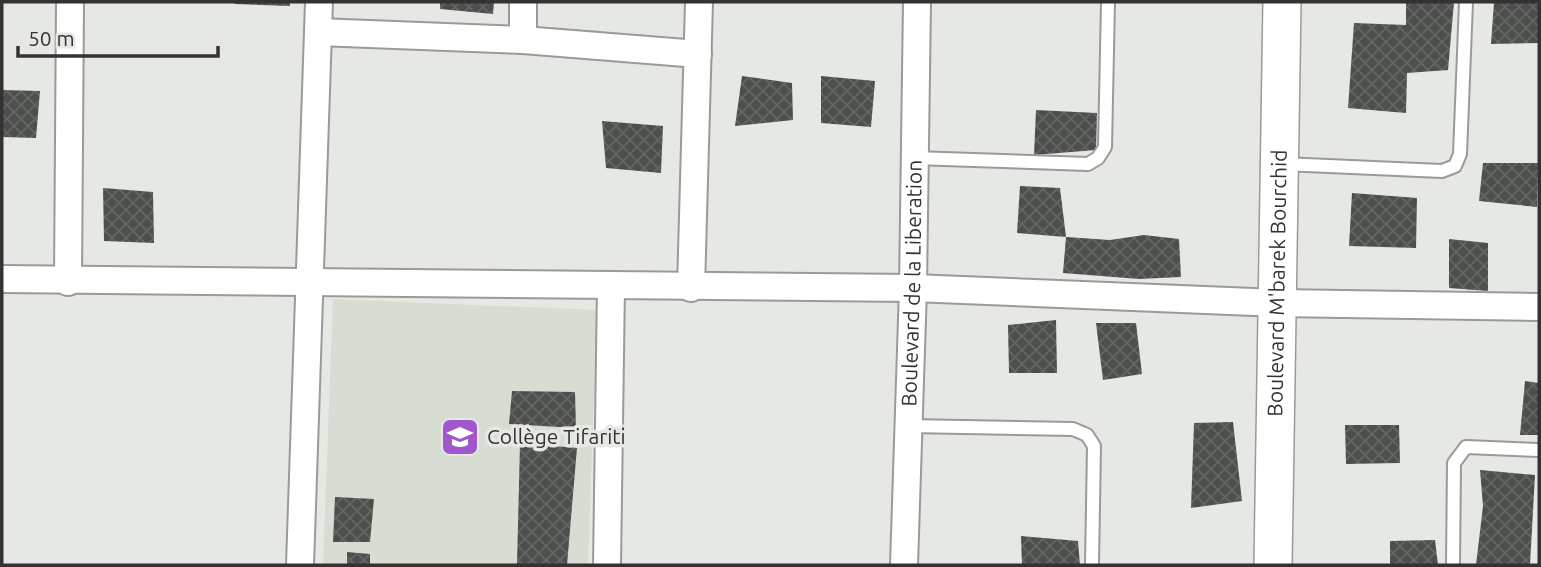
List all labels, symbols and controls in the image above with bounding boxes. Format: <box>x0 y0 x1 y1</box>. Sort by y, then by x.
scale bar <box>18 14 217 58</box>
text: 50 m <box>28 26 75 50</box>
street label: Boulevard M'barek Bourchid <box>1262 149 1291 417</box>
street label: Boulevard de la Liberation <box>896 160 926 407</box>
school or university icon: Collège Tifariti <box>439 416 481 458</box>
place label: Collège Tifariti <box>487 424 626 448</box>

